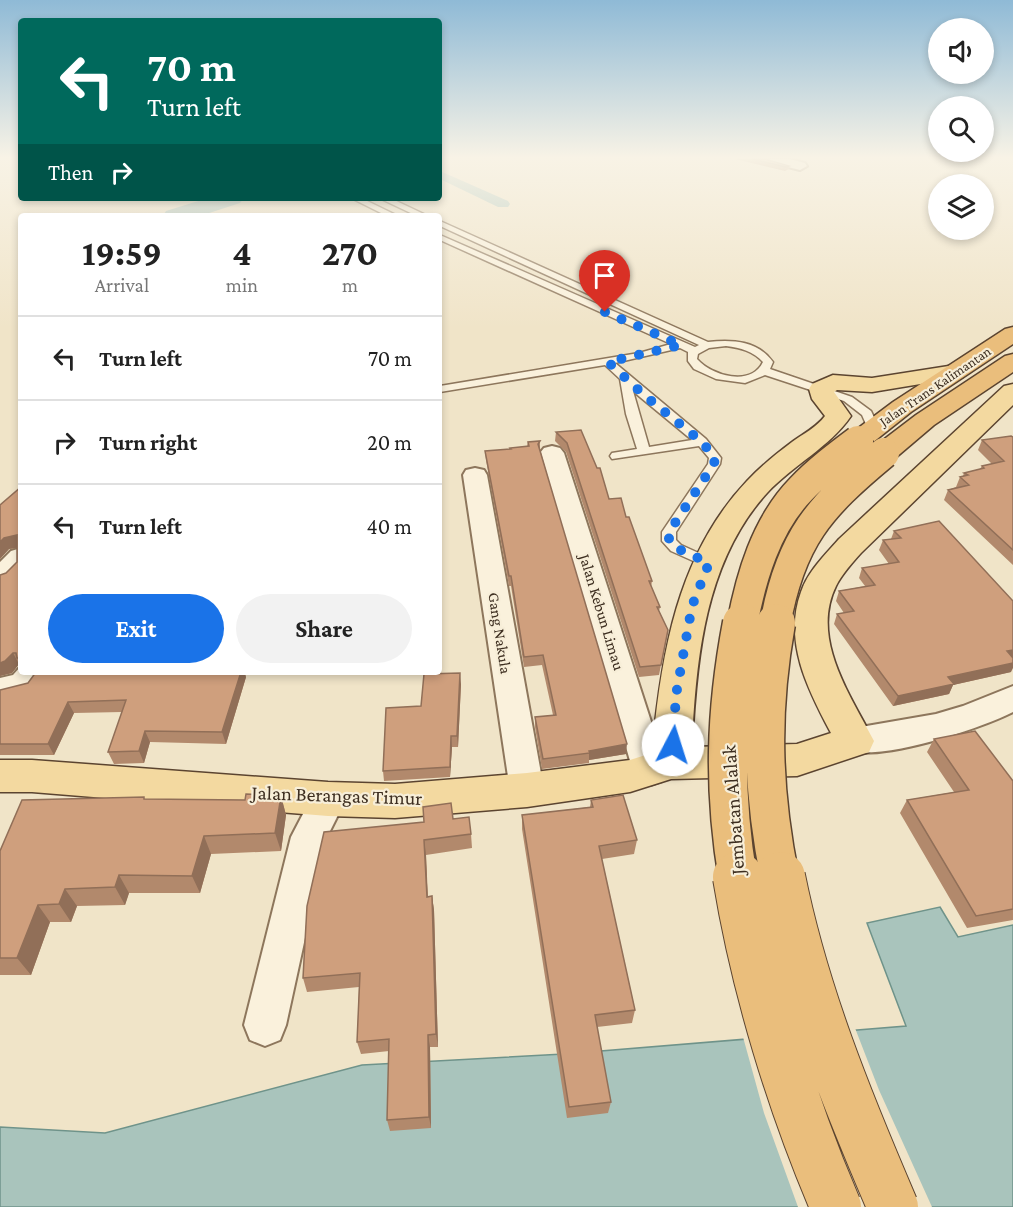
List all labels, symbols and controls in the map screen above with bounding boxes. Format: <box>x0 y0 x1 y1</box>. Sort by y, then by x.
map controls <box>928 18 994 240</box>
button: sound <box>928 18 994 84</box>
icon: left <box>48 42 126 120</box>
text: 70 m <box>147 43 236 90</box>
text: Turn left <box>147 92 241 122</box>
button: search <box>928 96 994 162</box>
icon: right <box>105 156 138 189</box>
text: Then <box>48 160 93 185</box>
button: layers <box>928 174 994 240</box>
text: 19:59 <box>82 233 162 273</box>
text: 4 <box>232 233 252 273</box>
text: 270 <box>322 233 378 273</box>
pin <box>579 250 630 312</box>
icon: arrive <box>588 259 621 292</box>
text: Arrival <box>95 274 149 296</box>
text: min <box>226 274 258 296</box>
text: m <box>342 274 358 296</box>
icon: left <box>48 342 81 375</box>
street label: Jalan Trans Kalimantan <box>875 343 994 430</box>
text: Turn left <box>99 346 182 371</box>
text: 70 m <box>368 346 412 371</box>
icon: right <box>48 426 81 459</box>
text: Turn right <box>99 430 197 455</box>
text: 20 m <box>367 430 412 455</box>
icon: left <box>48 510 81 543</box>
text: Turn left <box>99 514 182 539</box>
text: 40 m <box>367 514 412 539</box>
street label: Jalan Kebun Limau <box>575 550 628 673</box>
street label: Gang Nakula <box>484 591 515 676</box>
button: Exit <box>48 594 224 663</box>
button: Share <box>236 594 412 663</box>
position arrow <box>641 713 705 777</box>
street label: Jembatan Alalak <box>717 744 750 878</box>
street label: Jalan Berangas Timur <box>249 781 423 810</box>

